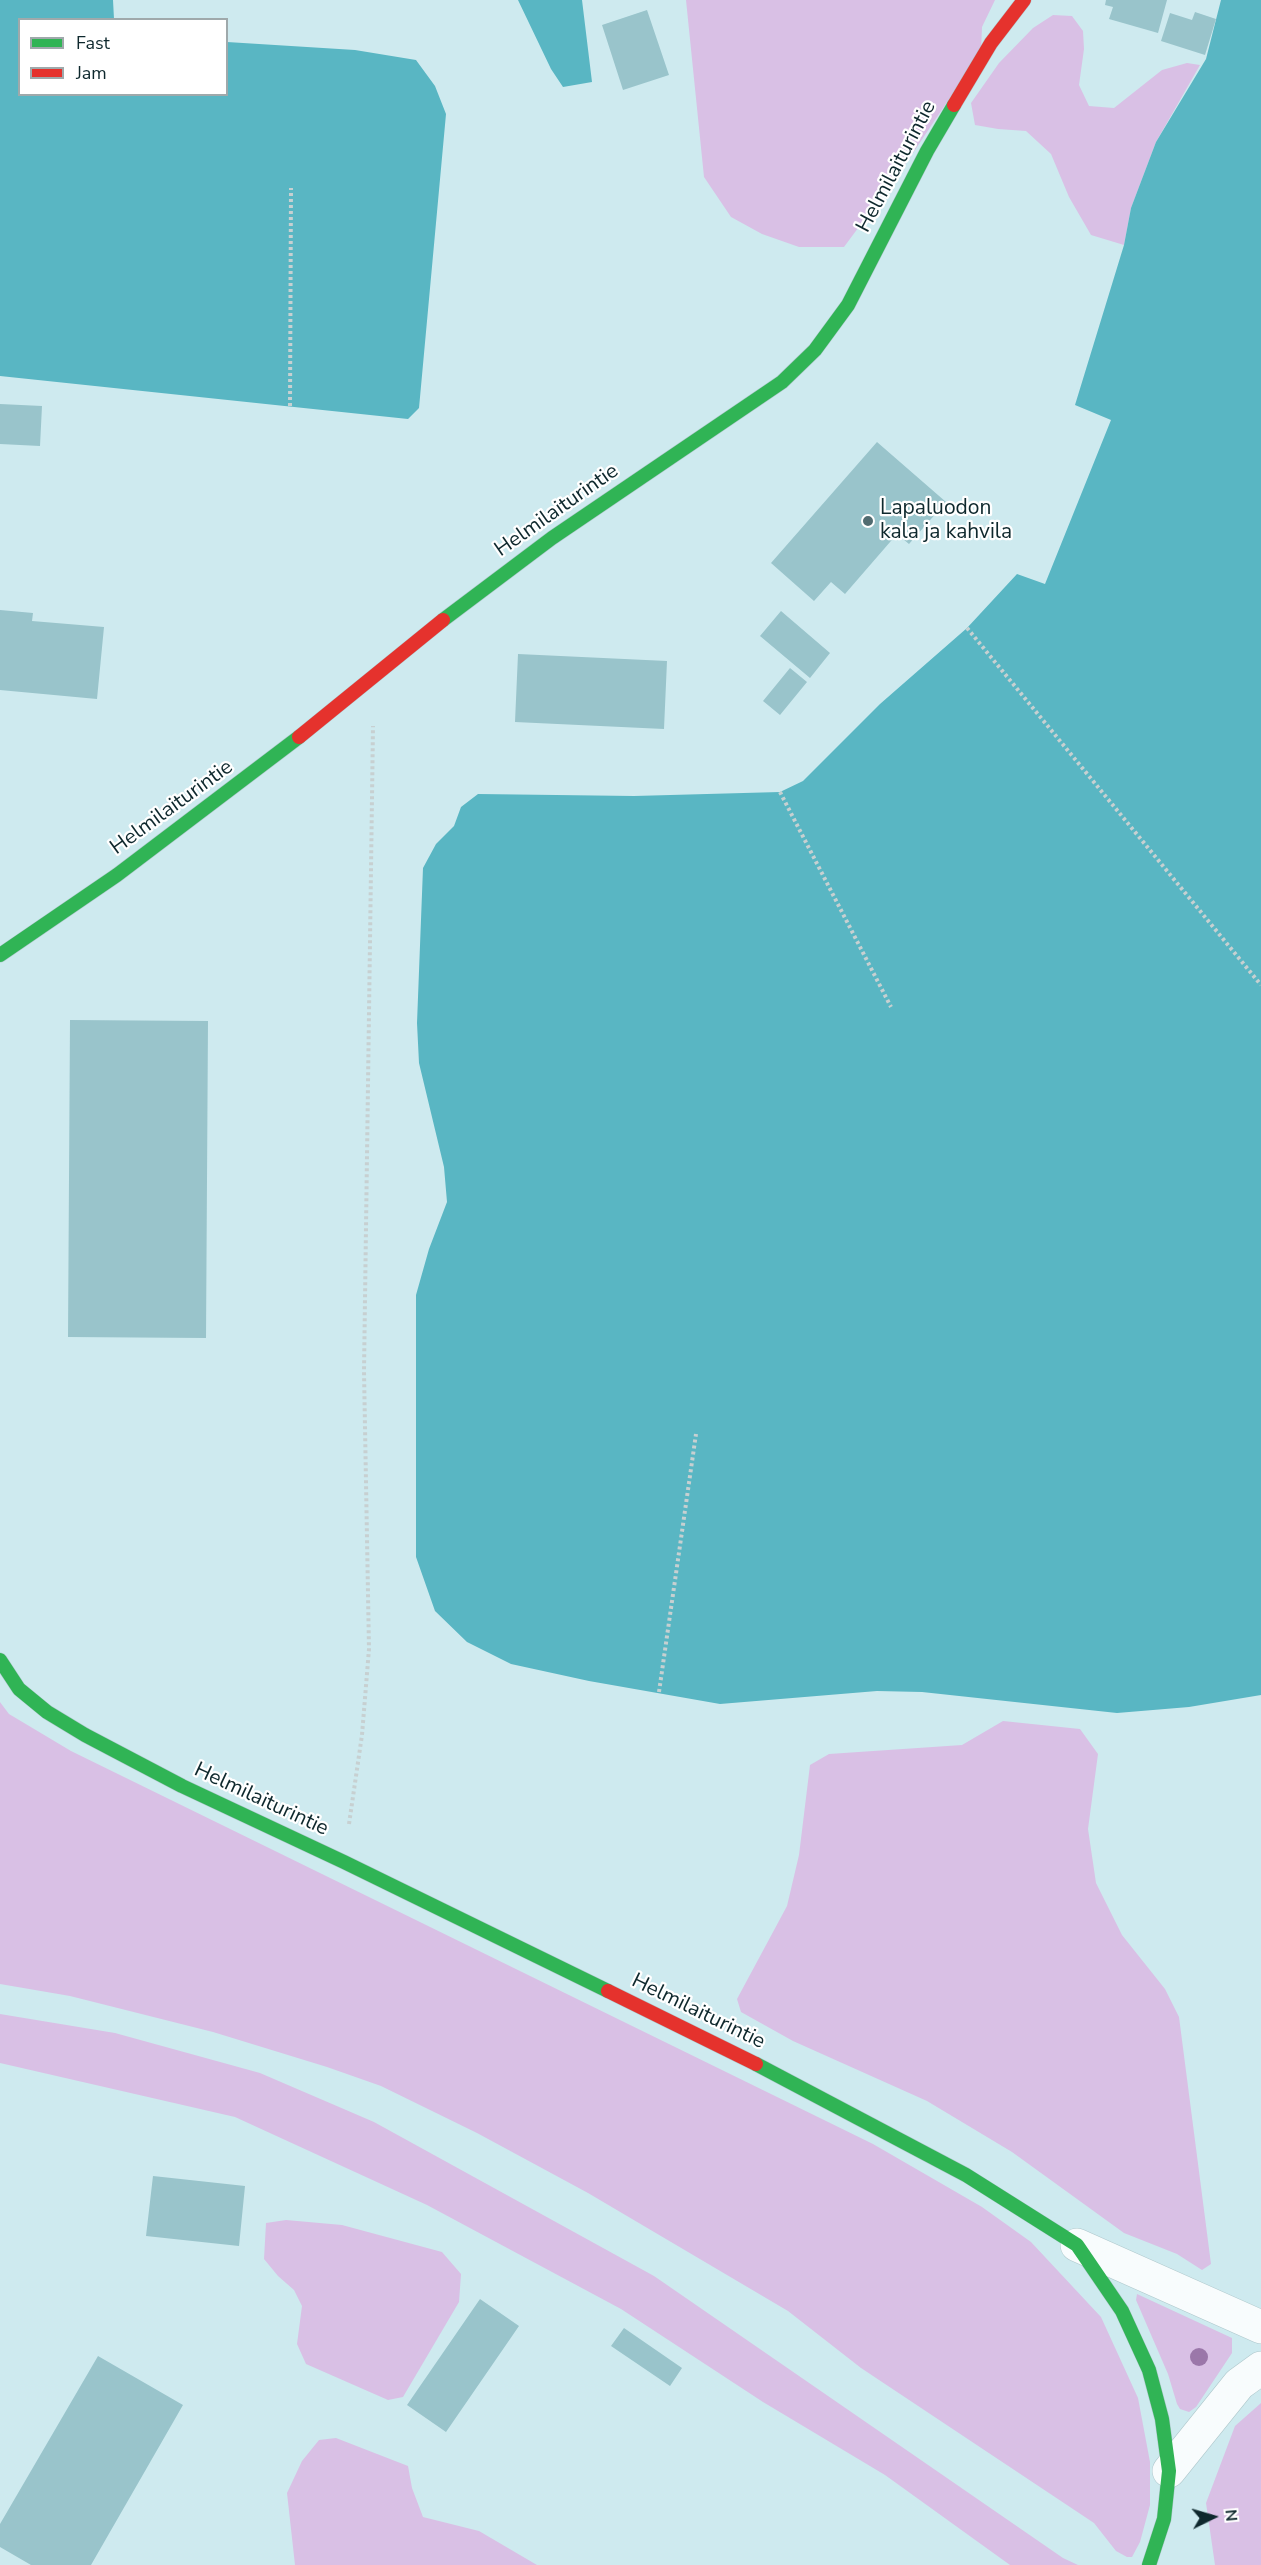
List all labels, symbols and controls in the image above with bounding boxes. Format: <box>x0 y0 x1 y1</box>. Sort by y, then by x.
legend <box>18 18 228 96</box>
text: Fast <box>76 31 110 55</box>
text: Jam <box>76 61 107 85</box>
street label: Helmilaiturintie <box>852 97 942 237</box>
street label: Helmilaiturintie <box>490 459 624 563</box>
place label: Lapaluodon kala ja kahvila <box>880 496 1012 546</box>
marker: Lapaluodon kala ja kahvila <box>861 514 875 528</box>
street label: Helmilaiturintie <box>106 755 238 861</box>
street label: Helmilaiturintie <box>190 1758 332 1842</box>
street label: Helmilaiturintie <box>627 1969 769 2055</box>
north arrow <box>1183 2487 1243 2547</box>
text: N <box>1219 2509 1242 2522</box>

